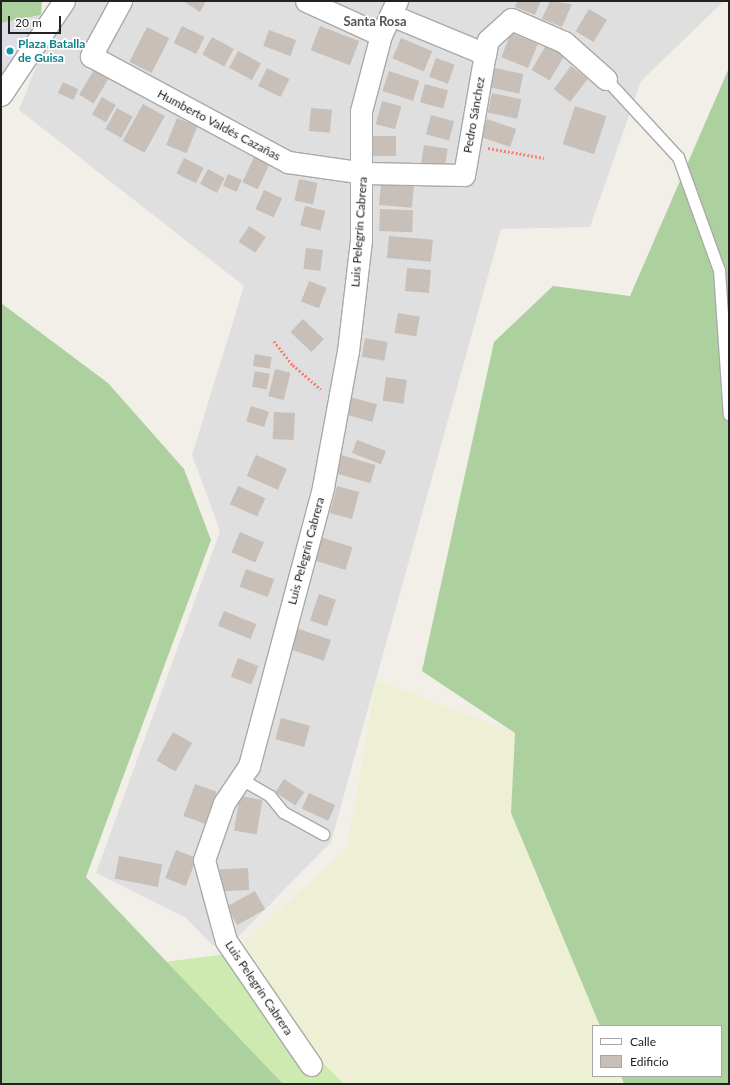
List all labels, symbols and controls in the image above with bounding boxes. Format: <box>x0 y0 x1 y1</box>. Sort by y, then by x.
scale bar <box>10 8 63 34</box>
district label: Santa Rosa <box>343 13 407 29</box>
text: 20 m <box>15 15 42 30</box>
place label: Plaza Batalla de Guisa <box>18 37 85 65</box>
marker: Plaza Batalla de Guisa <box>5 46 15 56</box>
street label: Pedro Sánchez <box>460 76 488 154</box>
street label: Humberto Valdés Cazañas <box>155 86 283 164</box>
street label: Luis Pelegrín Cabrera <box>348 176 370 288</box>
street label: Luis Pelegrín Cabrera <box>285 496 327 606</box>
street label: Luis Pelegrín Cabrera <box>222 938 296 1038</box>
legend <box>592 1025 722 1077</box>
text: Calle <box>630 1034 656 1049</box>
text: Edificio <box>630 1054 669 1069</box>

